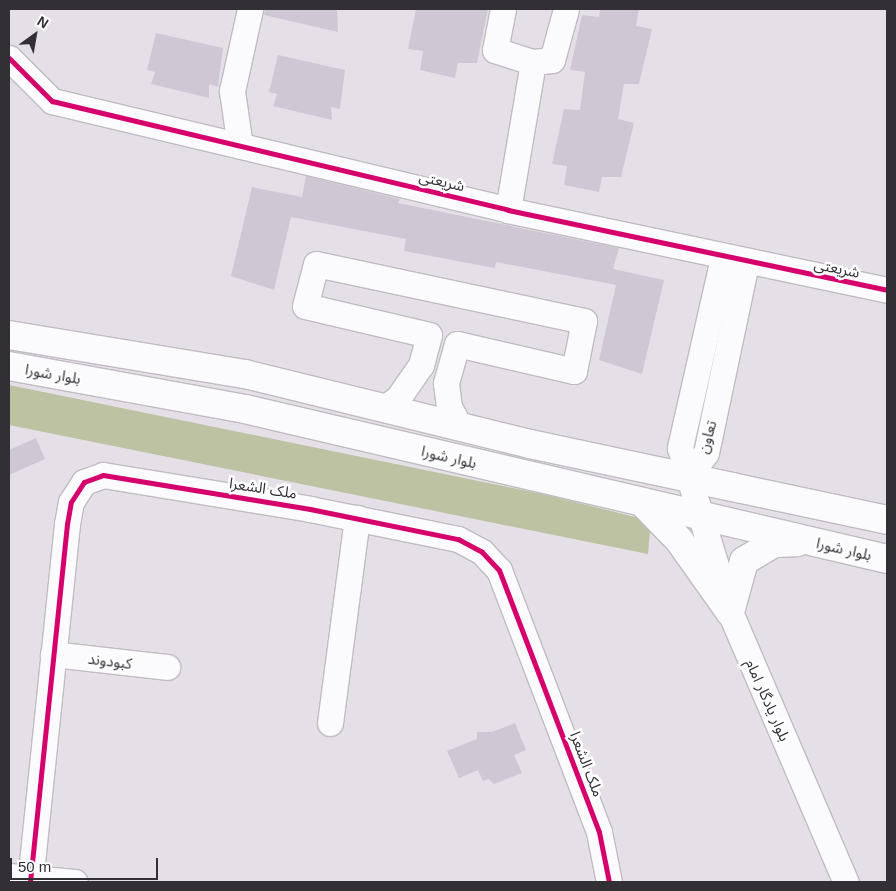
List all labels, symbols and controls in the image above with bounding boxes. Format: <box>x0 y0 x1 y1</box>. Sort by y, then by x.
north arrow <box>10 10 60 60</box>
text: N <box>34 13 51 32</box>
street label: شریعتی <box>417 167 467 195</box>
street label: شریعتی <box>813 255 861 281</box>
street label: بلوار شورا <box>24 360 82 388</box>
street label: تعاون <box>694 418 720 456</box>
street label: بلوار شورا <box>419 442 479 472</box>
street label: ملک الشعرا <box>228 474 298 502</box>
street label: بلوار شورا <box>814 534 874 564</box>
street label: کبودوند <box>87 649 133 673</box>
street label: بلوار یادگار امام <box>742 656 794 744</box>
street label: ملک الشعرا <box>566 729 608 799</box>
scale bar <box>12 848 160 880</box>
text: 50 m <box>18 858 51 875</box>

